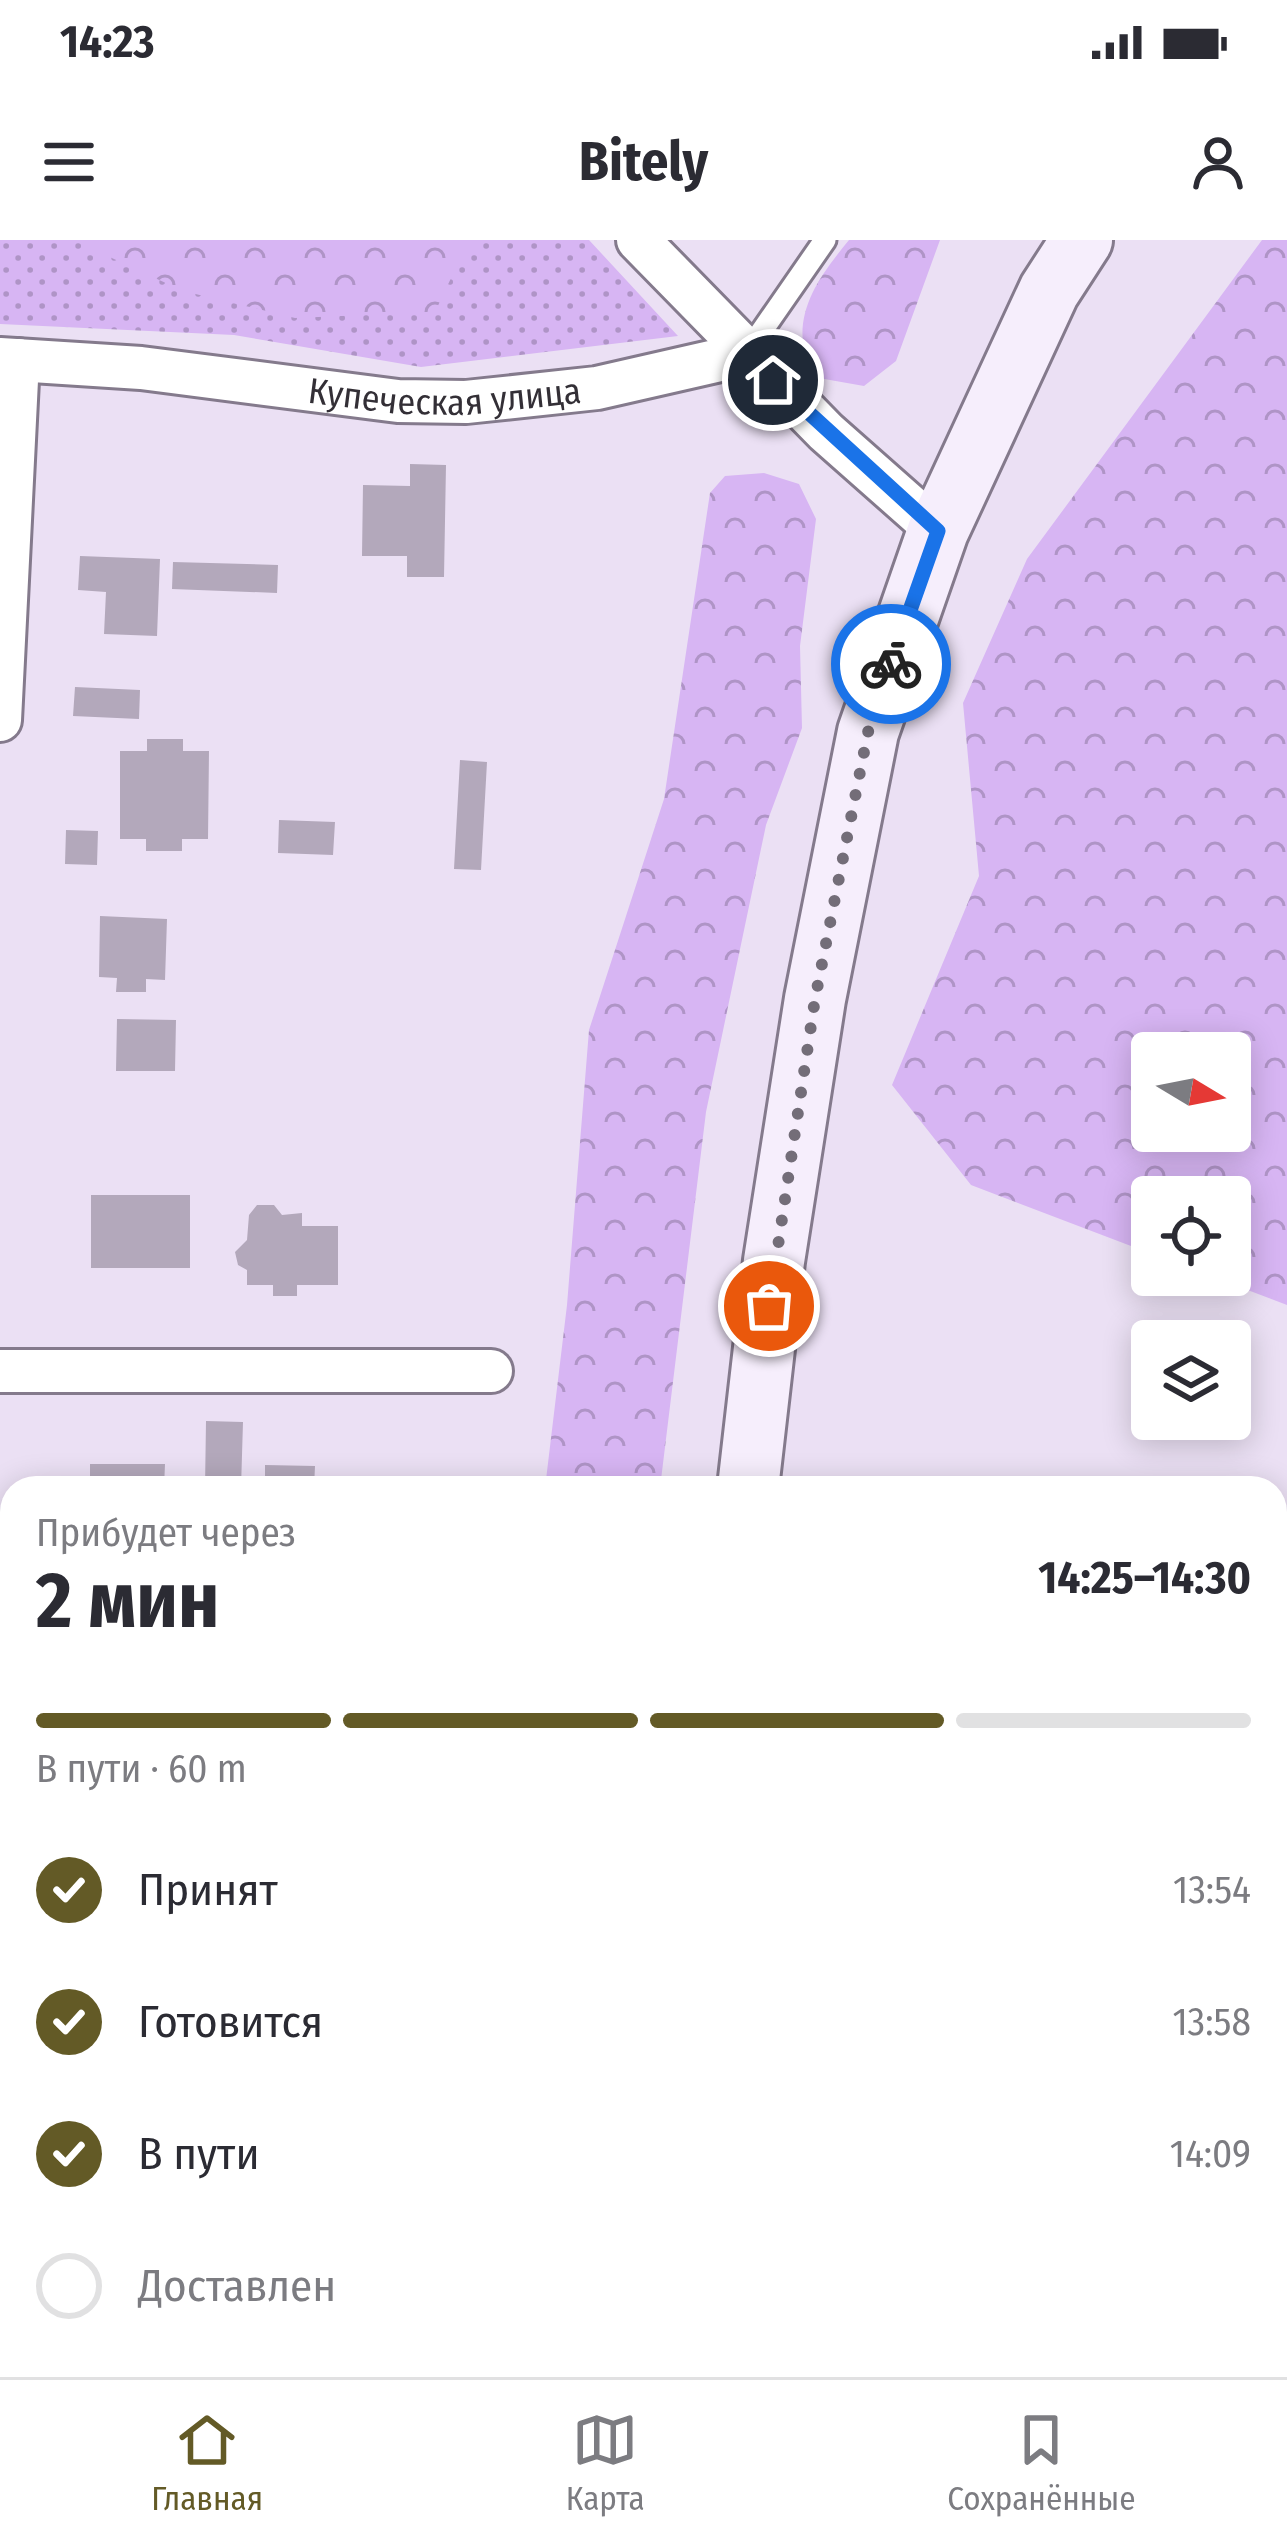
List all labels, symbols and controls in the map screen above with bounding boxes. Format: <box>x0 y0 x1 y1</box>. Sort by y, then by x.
text: 14:23 <box>60 15 155 69</box>
icon: menu <box>36 129 102 195</box>
icon: person <box>1185 129 1251 195</box>
text: Bitely <box>579 130 708 194</box>
pin <box>722 329 824 431</box>
icon: home <box>740 347 806 413</box>
street label: Купеческая улица <box>306 369 583 425</box>
courier <box>831 604 951 724</box>
icon: bike <box>858 631 924 697</box>
north arrow <box>1131 1032 1251 1152</box>
map controls <box>1131 1032 1251 1440</box>
button: locate <box>1131 1176 1251 1296</box>
pin <box>718 1255 820 1357</box>
icon: bag <box>736 1273 802 1339</box>
button: layers <box>1131 1320 1251 1440</box>
text: Прибудет через <box>36 1510 296 1556</box>
text: 14:25–14:30 <box>1038 1551 1251 1605</box>
text: 2 мин <box>36 1554 219 1648</box>
text: В пути · 60 m <box>36 1746 247 1792</box>
icon: check <box>36 1857 102 1923</box>
text: Принят <box>138 1863 278 1917</box>
text: 13:54 <box>1173 1867 1251 1913</box>
icon: check <box>36 1989 102 2055</box>
text: Готовится <box>138 1995 323 2049</box>
text: 13:58 <box>1172 1999 1251 2045</box>
icon: check <box>36 2121 102 2187</box>
text: В пути <box>138 2127 260 2181</box>
text: 14:09 <box>1170 2131 1251 2177</box>
text: Доставлен <box>138 2259 336 2313</box>
tab: Главная <box>151 2407 263 2519</box>
tab: Карта <box>566 2407 645 2519</box>
tab: Сохранённые <box>947 2407 1136 2519</box>

